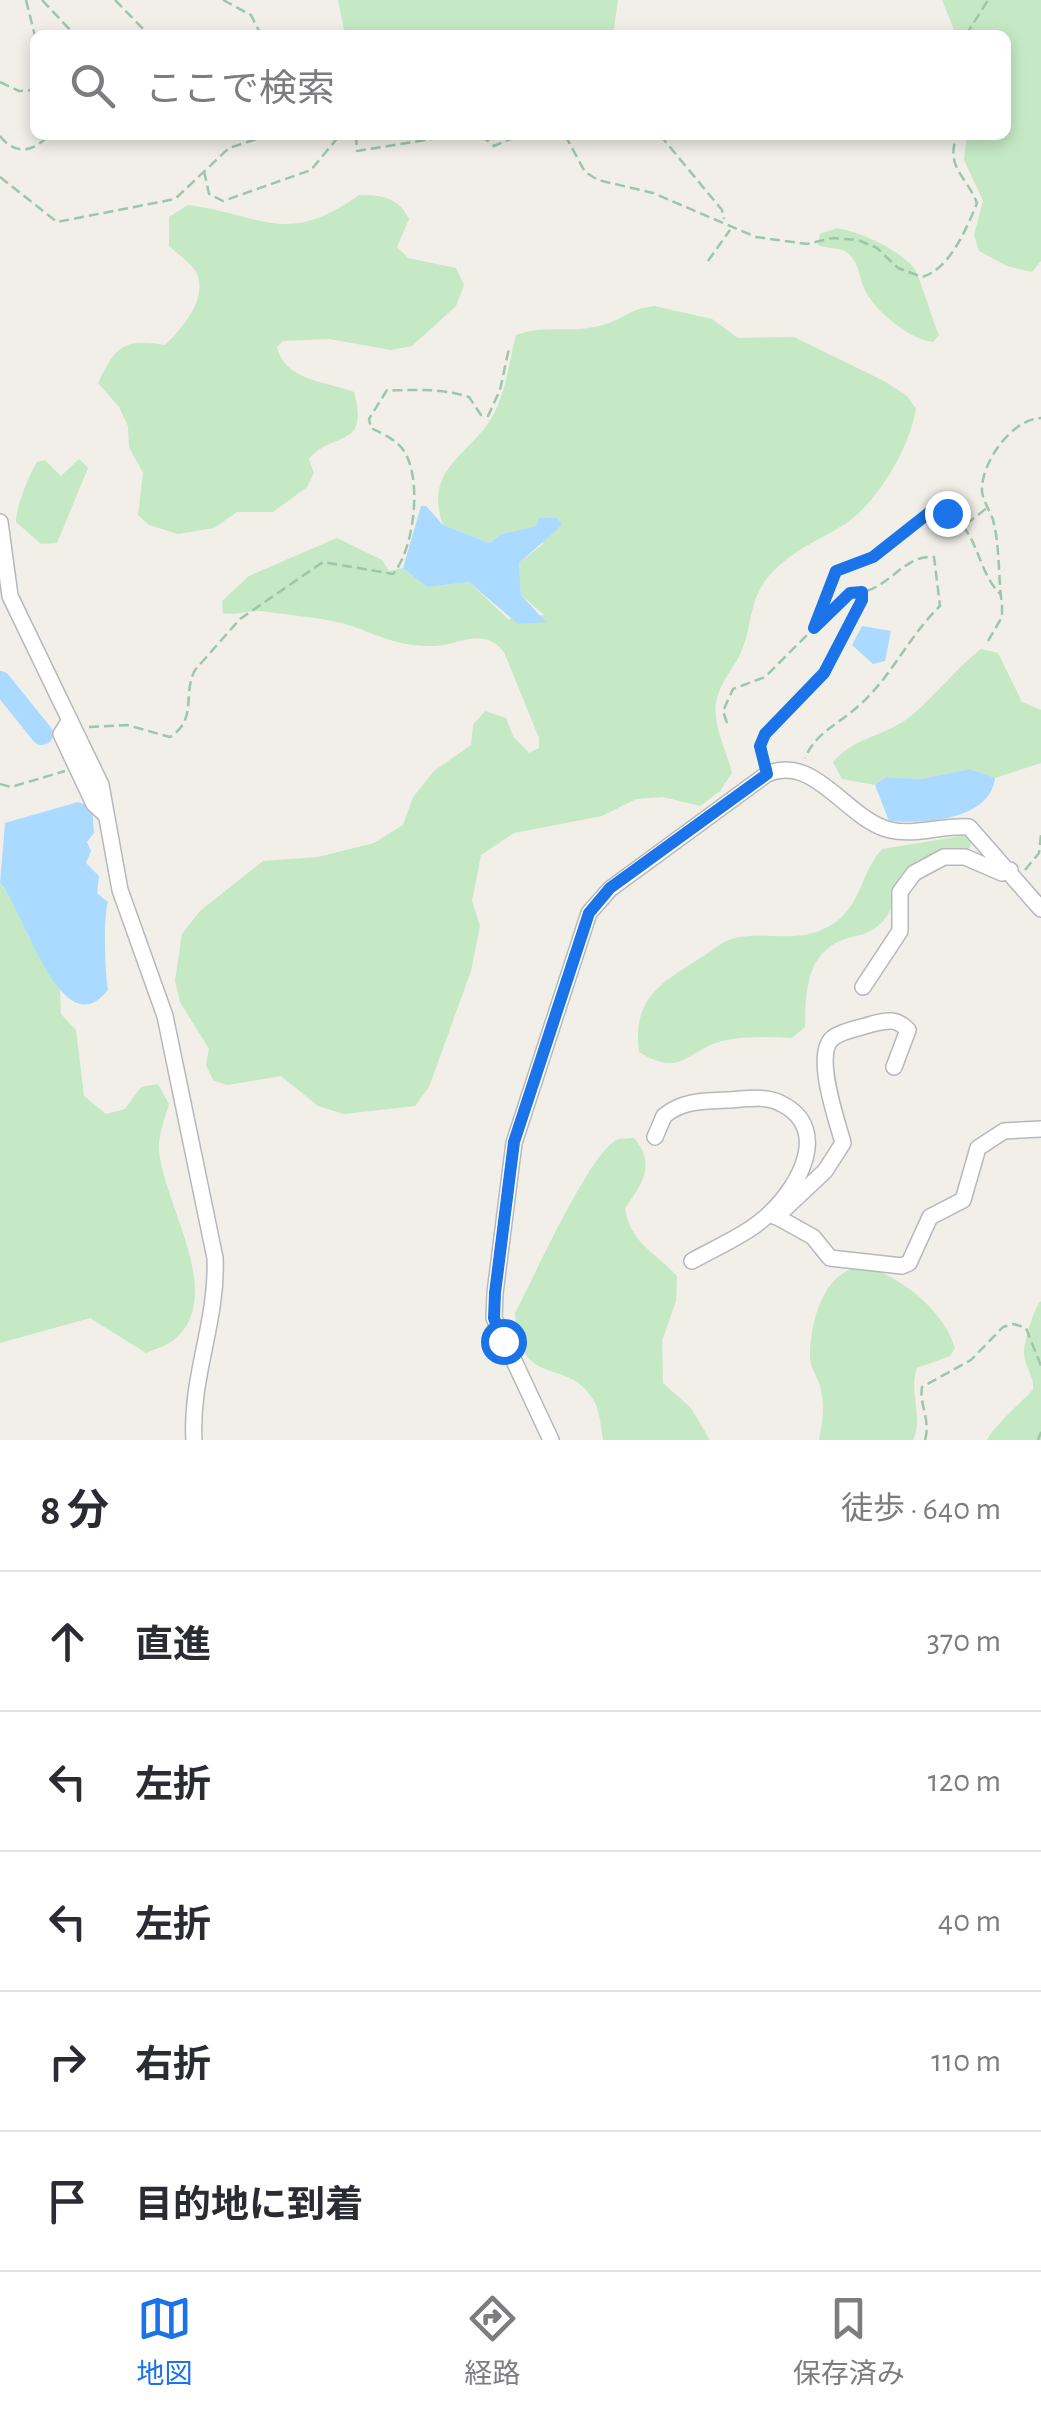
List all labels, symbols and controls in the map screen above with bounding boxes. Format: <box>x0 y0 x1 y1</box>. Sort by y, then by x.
search box <box>30 30 1011 140</box>
icon: search <box>65 58 120 113</box>
text: ここで検索 <box>145 71 335 109</box>
route end <box>925 491 971 537</box>
route start <box>481 1319 527 1365</box>
text: 8 分 <box>40 1490 109 1532</box>
text: 徒歩 · 640 m <box>841 1493 1001 1525</box>
icon: ahead <box>40 1614 95 1669</box>
text: 370 m <box>927 1625 1001 1657</box>
text: 直進 <box>135 1627 211 1665</box>
icon: left <box>40 1754 95 1809</box>
text: 120 m <box>928 1765 1001 1797</box>
text: 左折 <box>135 1767 211 1805</box>
icon: left <box>40 1894 95 1949</box>
text: 40 m <box>938 1905 1001 1937</box>
text: 左折 <box>135 1907 211 1945</box>
icon: right <box>40 2034 95 2089</box>
text: 110 m <box>931 2045 1001 2077</box>
text: 右折 <box>135 2047 211 2085</box>
icon: arrive <box>40 2174 95 2229</box>
text: 目的地に到着 <box>135 2187 363 2225</box>
tab: 地図 <box>136 2291 192 2392</box>
tab: 経路 <box>464 2291 521 2392</box>
tab: 保存済み <box>793 2291 905 2392</box>

